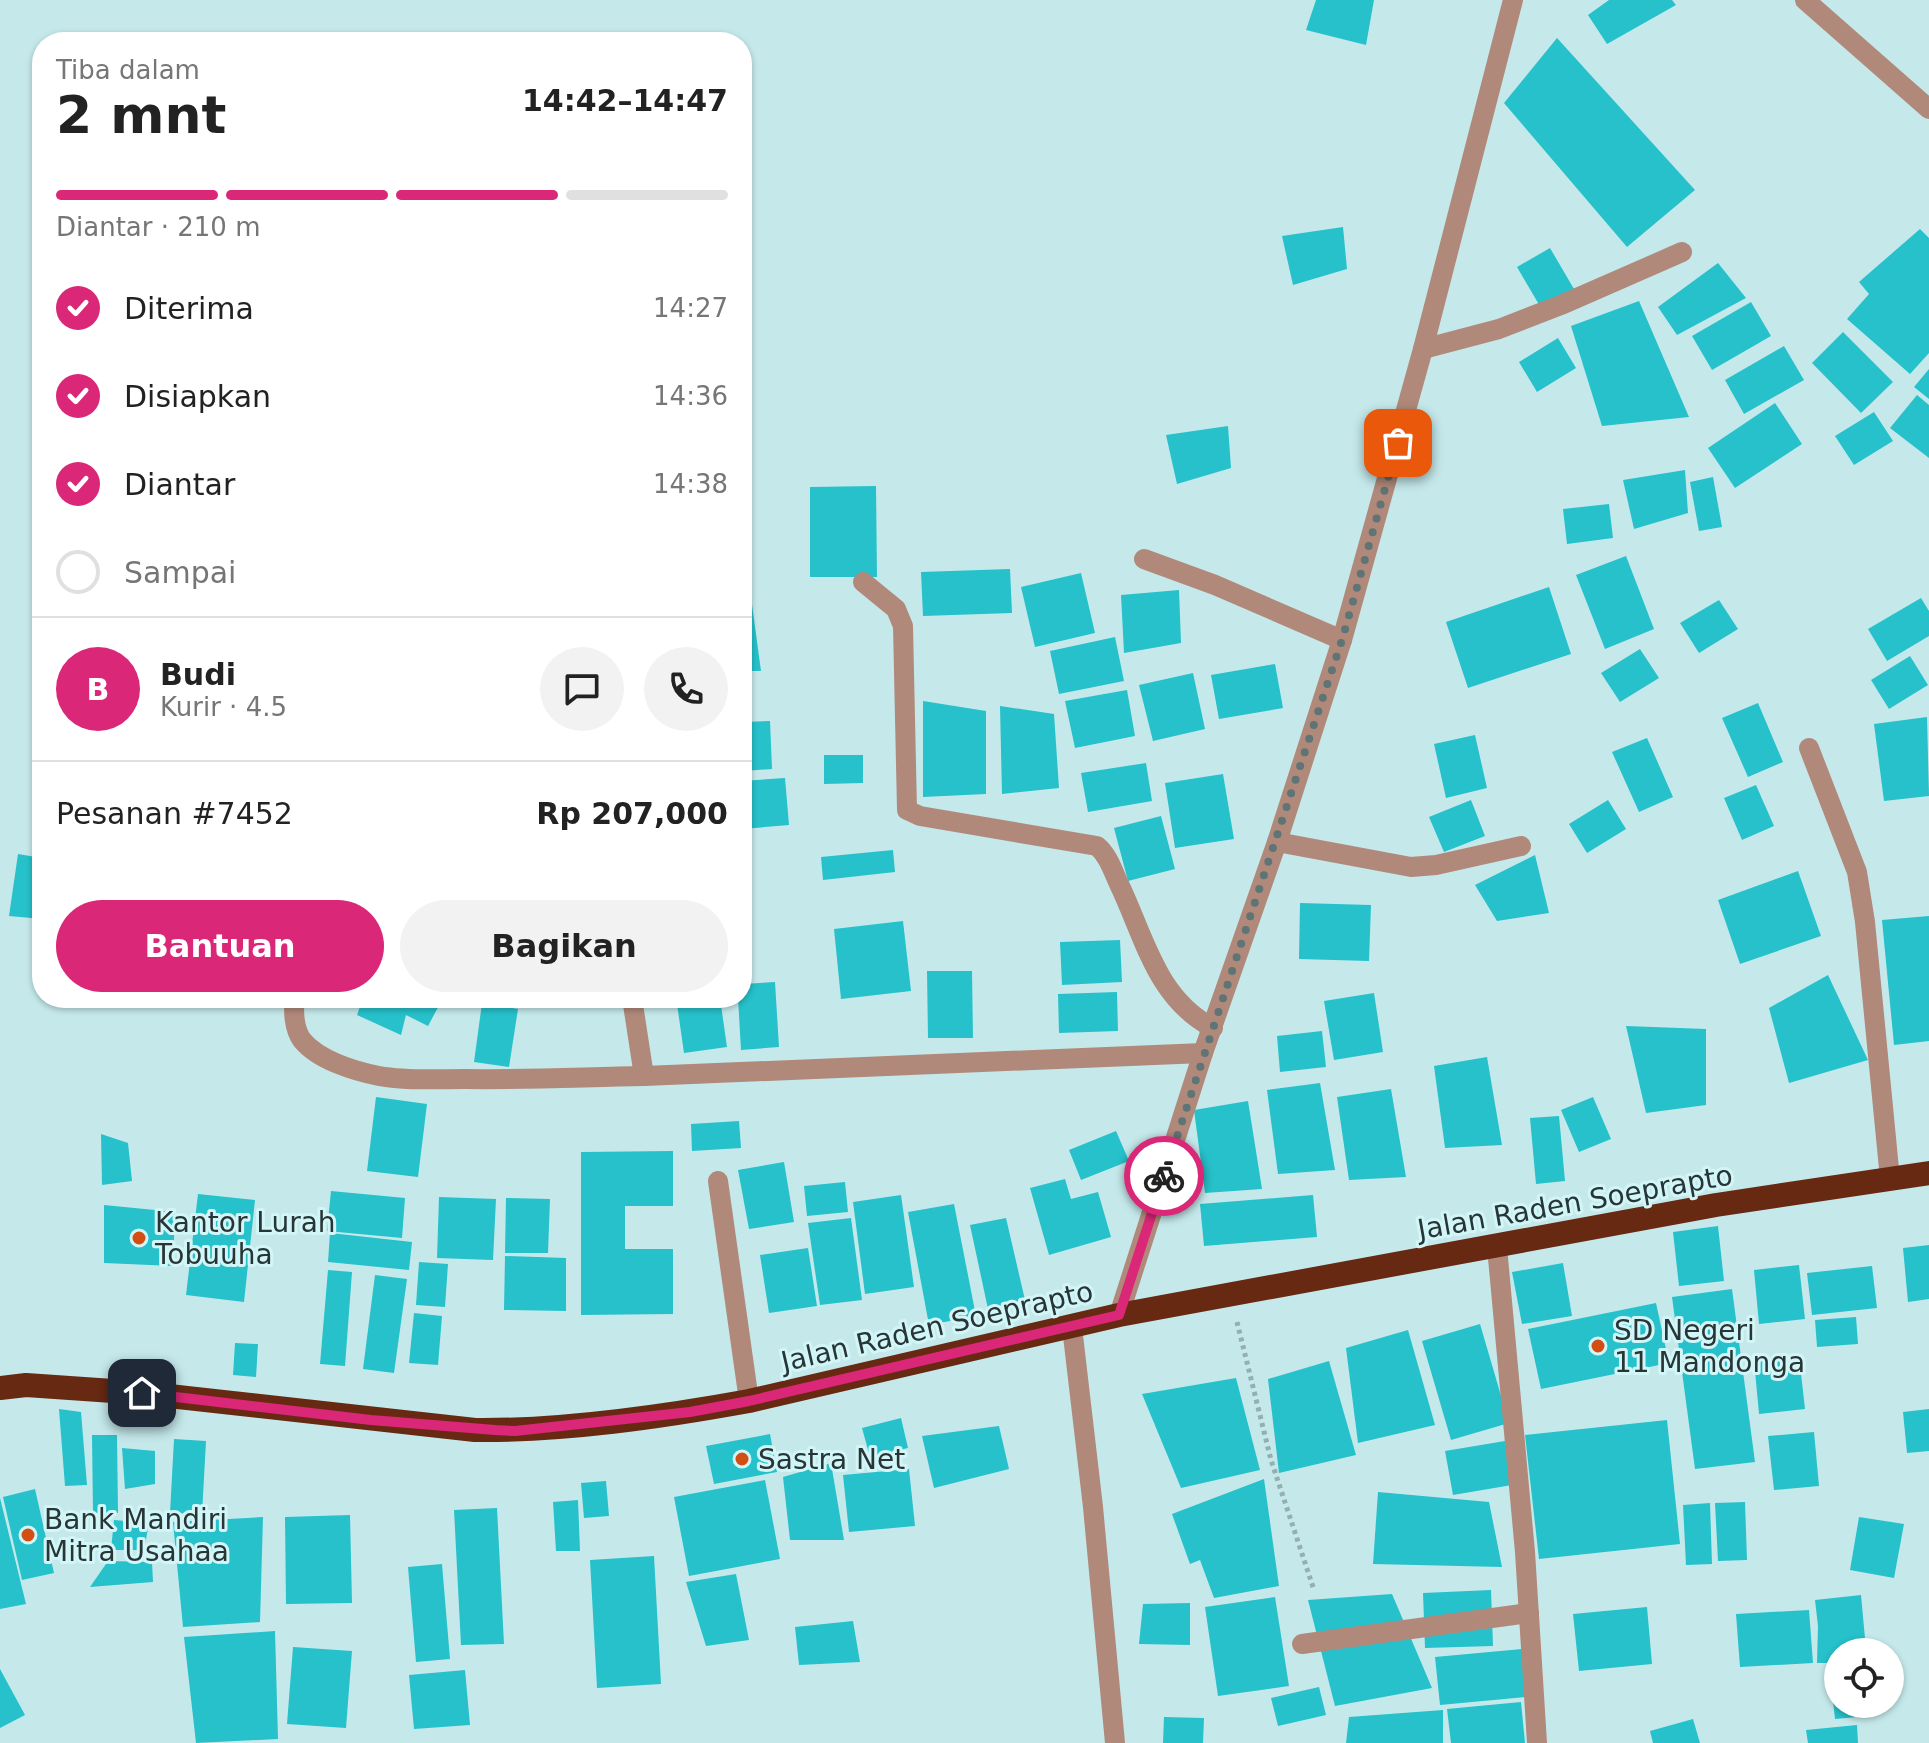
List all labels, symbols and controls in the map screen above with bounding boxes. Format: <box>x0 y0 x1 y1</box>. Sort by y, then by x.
text: Tiba dalam <box>56 55 200 85</box>
text: 14:42–14:47 <box>522 83 728 118</box>
text: 2 mnt <box>56 85 226 145</box>
text: Diantar · 210 m <box>56 212 260 242</box>
icon: check <box>56 286 100 330</box>
text: Diterima <box>124 291 254 326</box>
text: 14:27 <box>653 293 728 323</box>
icon: check <box>56 374 100 418</box>
text: Disiapkan <box>124 379 271 414</box>
text: 14:36 <box>653 381 728 411</box>
pin <box>1364 409 1432 477</box>
icon: bag <box>1376 421 1420 465</box>
icon: check <box>56 462 100 506</box>
text: Diantar <box>124 467 235 502</box>
text: 14:38 <box>653 469 728 499</box>
text: Sampai <box>124 555 236 590</box>
button: chat <box>540 647 624 731</box>
button: phone <box>644 647 728 731</box>
text: Budi <box>160 657 236 692</box>
text: B <box>87 672 109 707</box>
text: Kurir · 4.5 <box>160 692 287 722</box>
text: Pesanan #7452 <box>56 796 293 831</box>
text: Rp 207,000 <box>536 796 728 831</box>
button: Bantuan <box>56 900 384 992</box>
button: Bagikan <box>400 900 728 992</box>
courier <box>1124 1136 1204 1216</box>
icon: bike <box>1142 1154 1186 1198</box>
street label: Jalan Raden Soeprapto <box>1413 1159 1735 1247</box>
place label: Kantor Lurah Tobuuha <box>154 1206 336 1271</box>
marker: Kantor Lurah Tobuuha <box>130 1229 148 1247</box>
street label: Jalan Raden Soeprapto <box>776 1275 1096 1379</box>
place label: SD Negeri 11 Mandonga <box>1614 1314 1805 1379</box>
marker: SD Negeri 11 Mandonga <box>1589 1337 1607 1355</box>
pin <box>108 1359 176 1427</box>
icon: home <box>120 1371 164 1415</box>
place label: Sastra Net <box>758 1443 905 1476</box>
marker: Sastra Net <box>733 1450 751 1468</box>
place label: Bank Mandiri Mitra Usahaa <box>44 1503 229 1568</box>
marker: Bank Mandiri Mitra Usahaa <box>19 1526 37 1544</box>
map controls <box>1824 1638 1904 1718</box>
button: locate <box>1824 1638 1904 1718</box>

